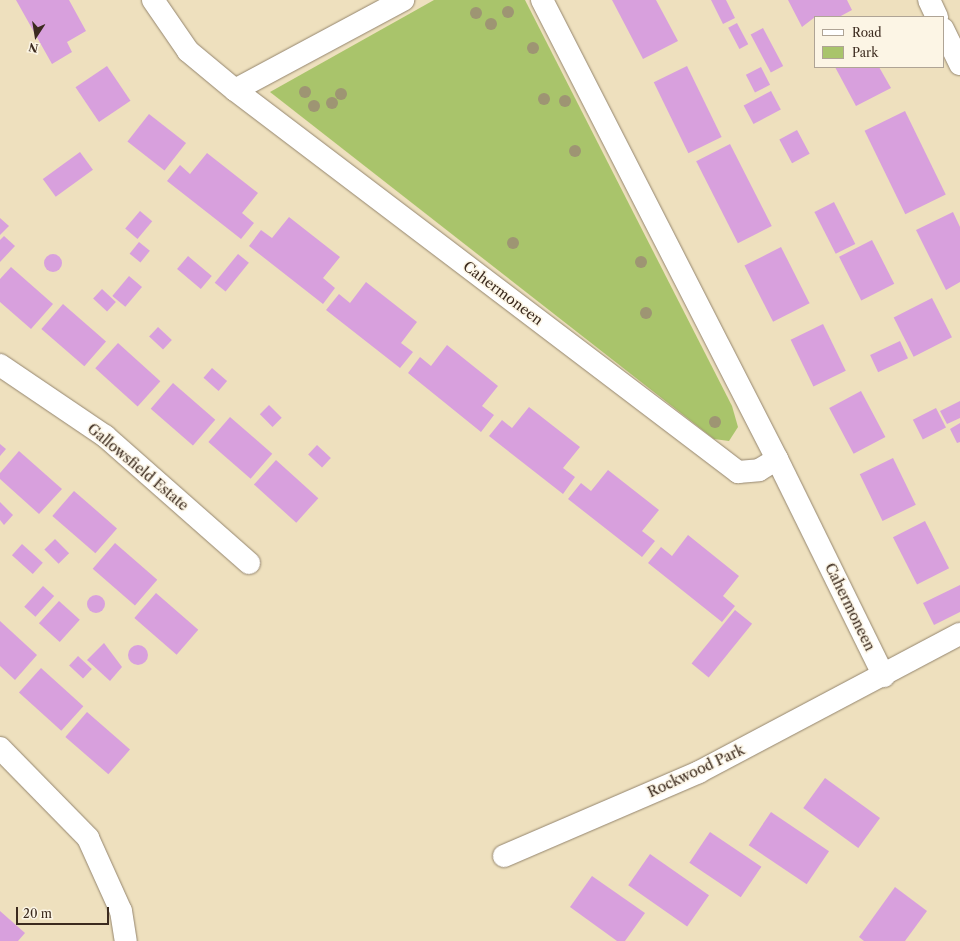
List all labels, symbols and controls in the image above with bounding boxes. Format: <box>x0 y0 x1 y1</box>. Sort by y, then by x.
north arrow <box>16 16 56 56</box>
legend <box>814 16 944 68</box>
text: Road <box>852 25 882 40</box>
text: N <box>27 40 40 56</box>
text: Park <box>852 45 878 60</box>
street label: Cahermoneen <box>460 258 546 328</box>
street label: Gallowsfield Estate <box>84 420 192 514</box>
street label: Cahermoneen <box>822 560 878 654</box>
street label: Rockwood Park <box>645 741 747 801</box>
scale bar <box>18 899 111 925</box>
text: 20 m <box>23 906 52 921</box>

